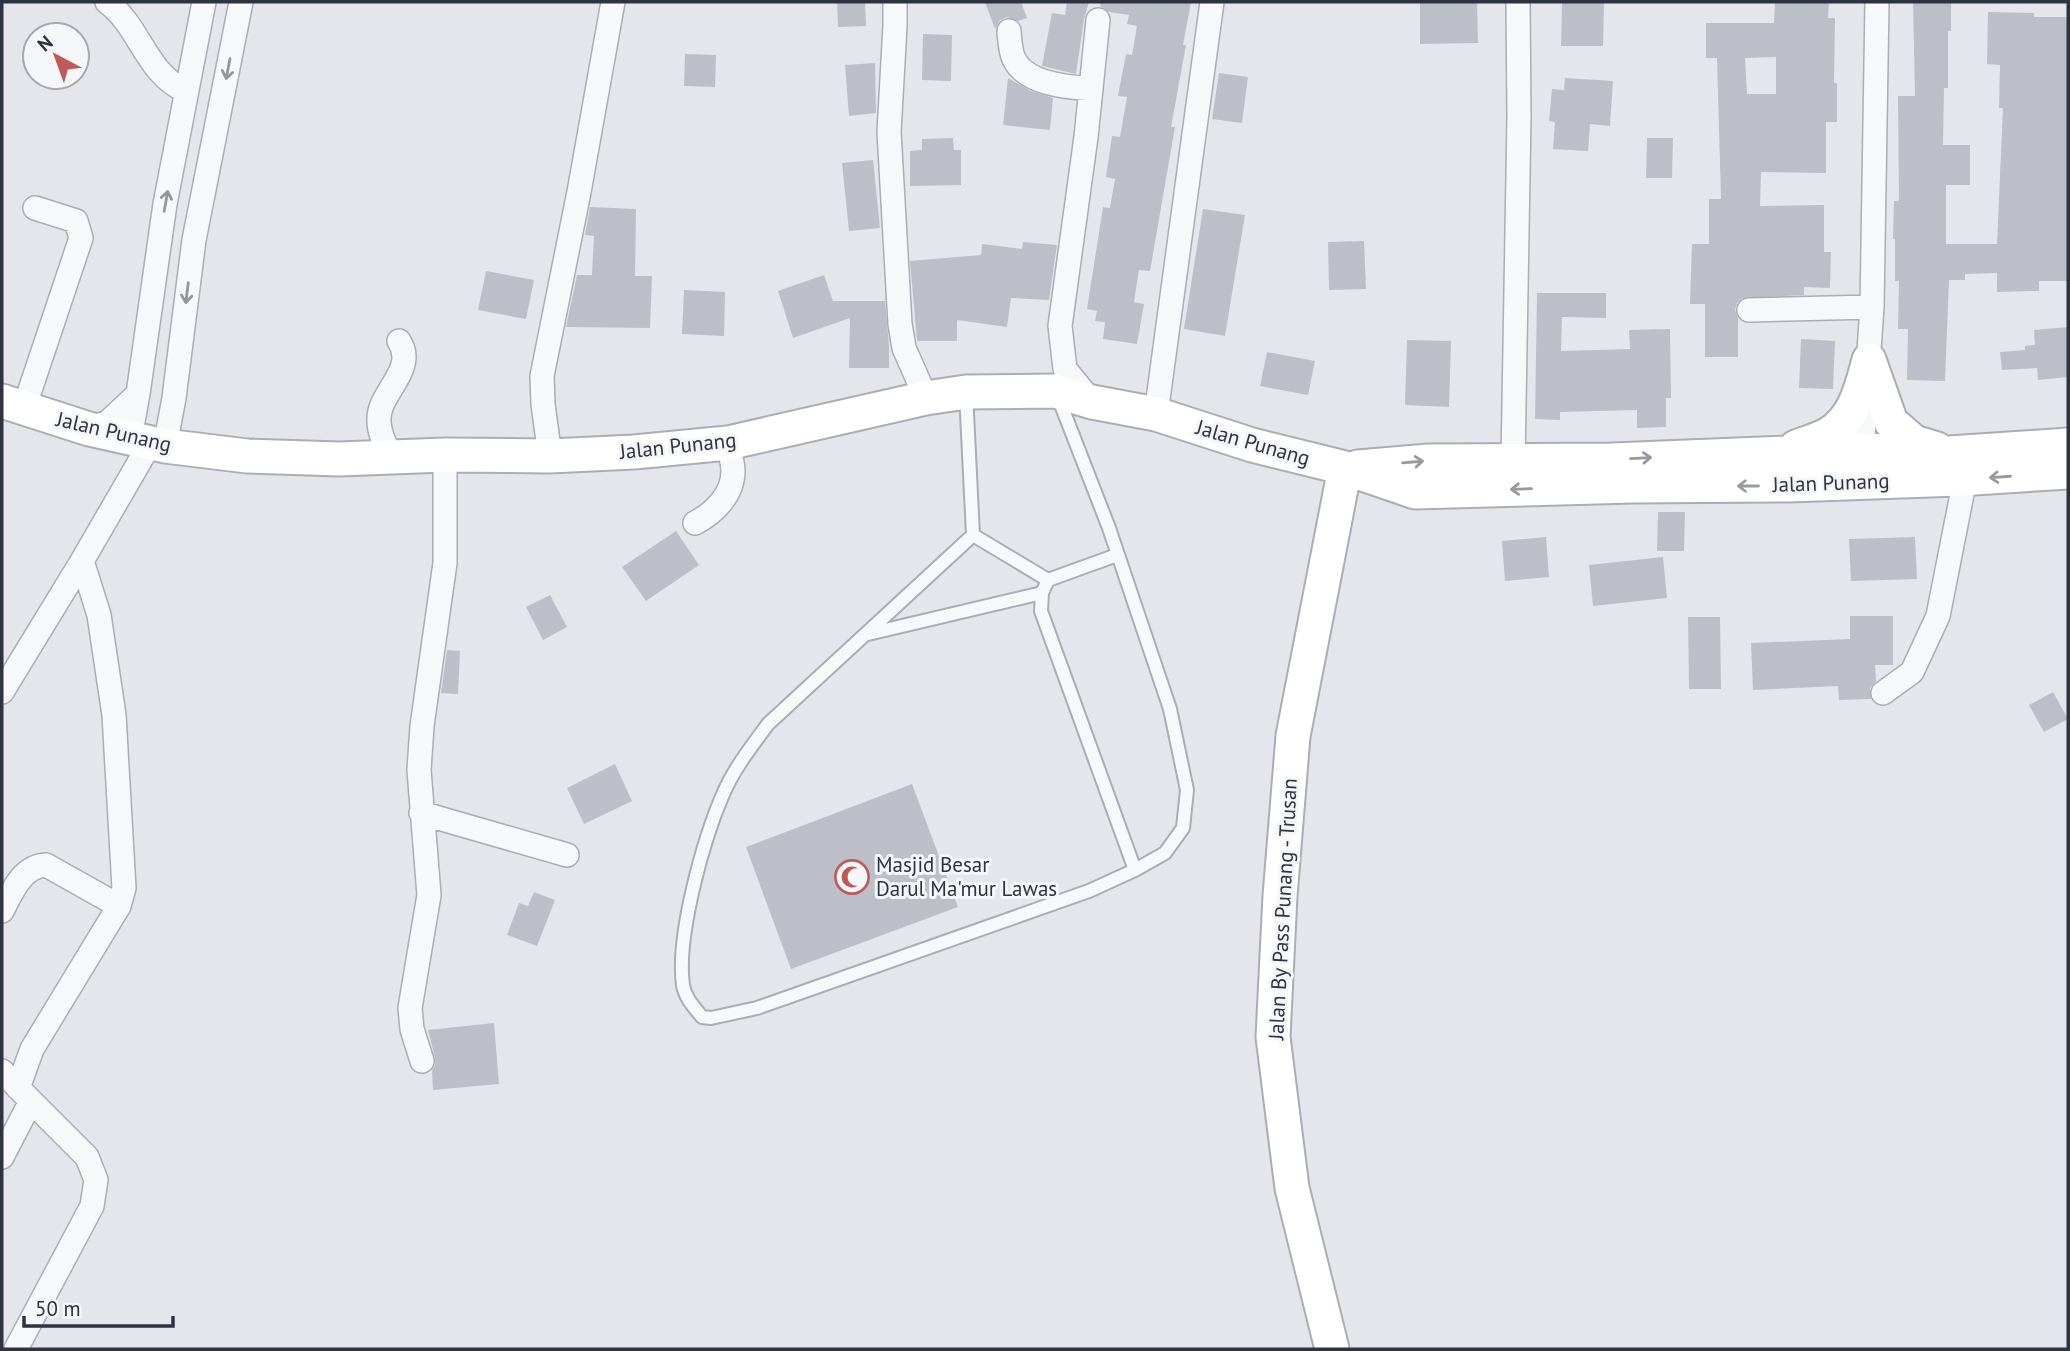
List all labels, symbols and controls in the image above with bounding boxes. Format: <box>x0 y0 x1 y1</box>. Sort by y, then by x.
north arrow <box>21 21 91 91</box>
text: N <box>32 30 57 56</box>
one-way arrow <box>220 57 234 80</box>
one-way arrow <box>160 190 173 213</box>
one-way arrow <box>181 281 194 303</box>
street label: Jalan Punang <box>53 405 174 458</box>
street label: Jalan Punang <box>1192 413 1313 472</box>
street label: Jalan Punang <box>617 426 738 465</box>
one-way arrow <box>1629 452 1652 465</box>
one-way arrow <box>1402 455 1424 468</box>
street label: Jalan Punang <box>1771 467 1890 498</box>
one-way arrow <box>1989 471 2012 484</box>
one-way arrow <box>1737 479 1760 493</box>
one-way arrow <box>1510 482 1533 495</box>
street label: Jalan By Pass Punang - Trusan <box>1262 777 1303 1042</box>
place label: Masjid Besar Darul Ma'mur Lawas <box>876 851 1057 902</box>
mosque icon: Masjid Besar Darul Ma'mur Lawas <box>833 858 871 896</box>
scale bar <box>24 1284 173 1328</box>
text: 50 m <box>35 1295 81 1322</box>

